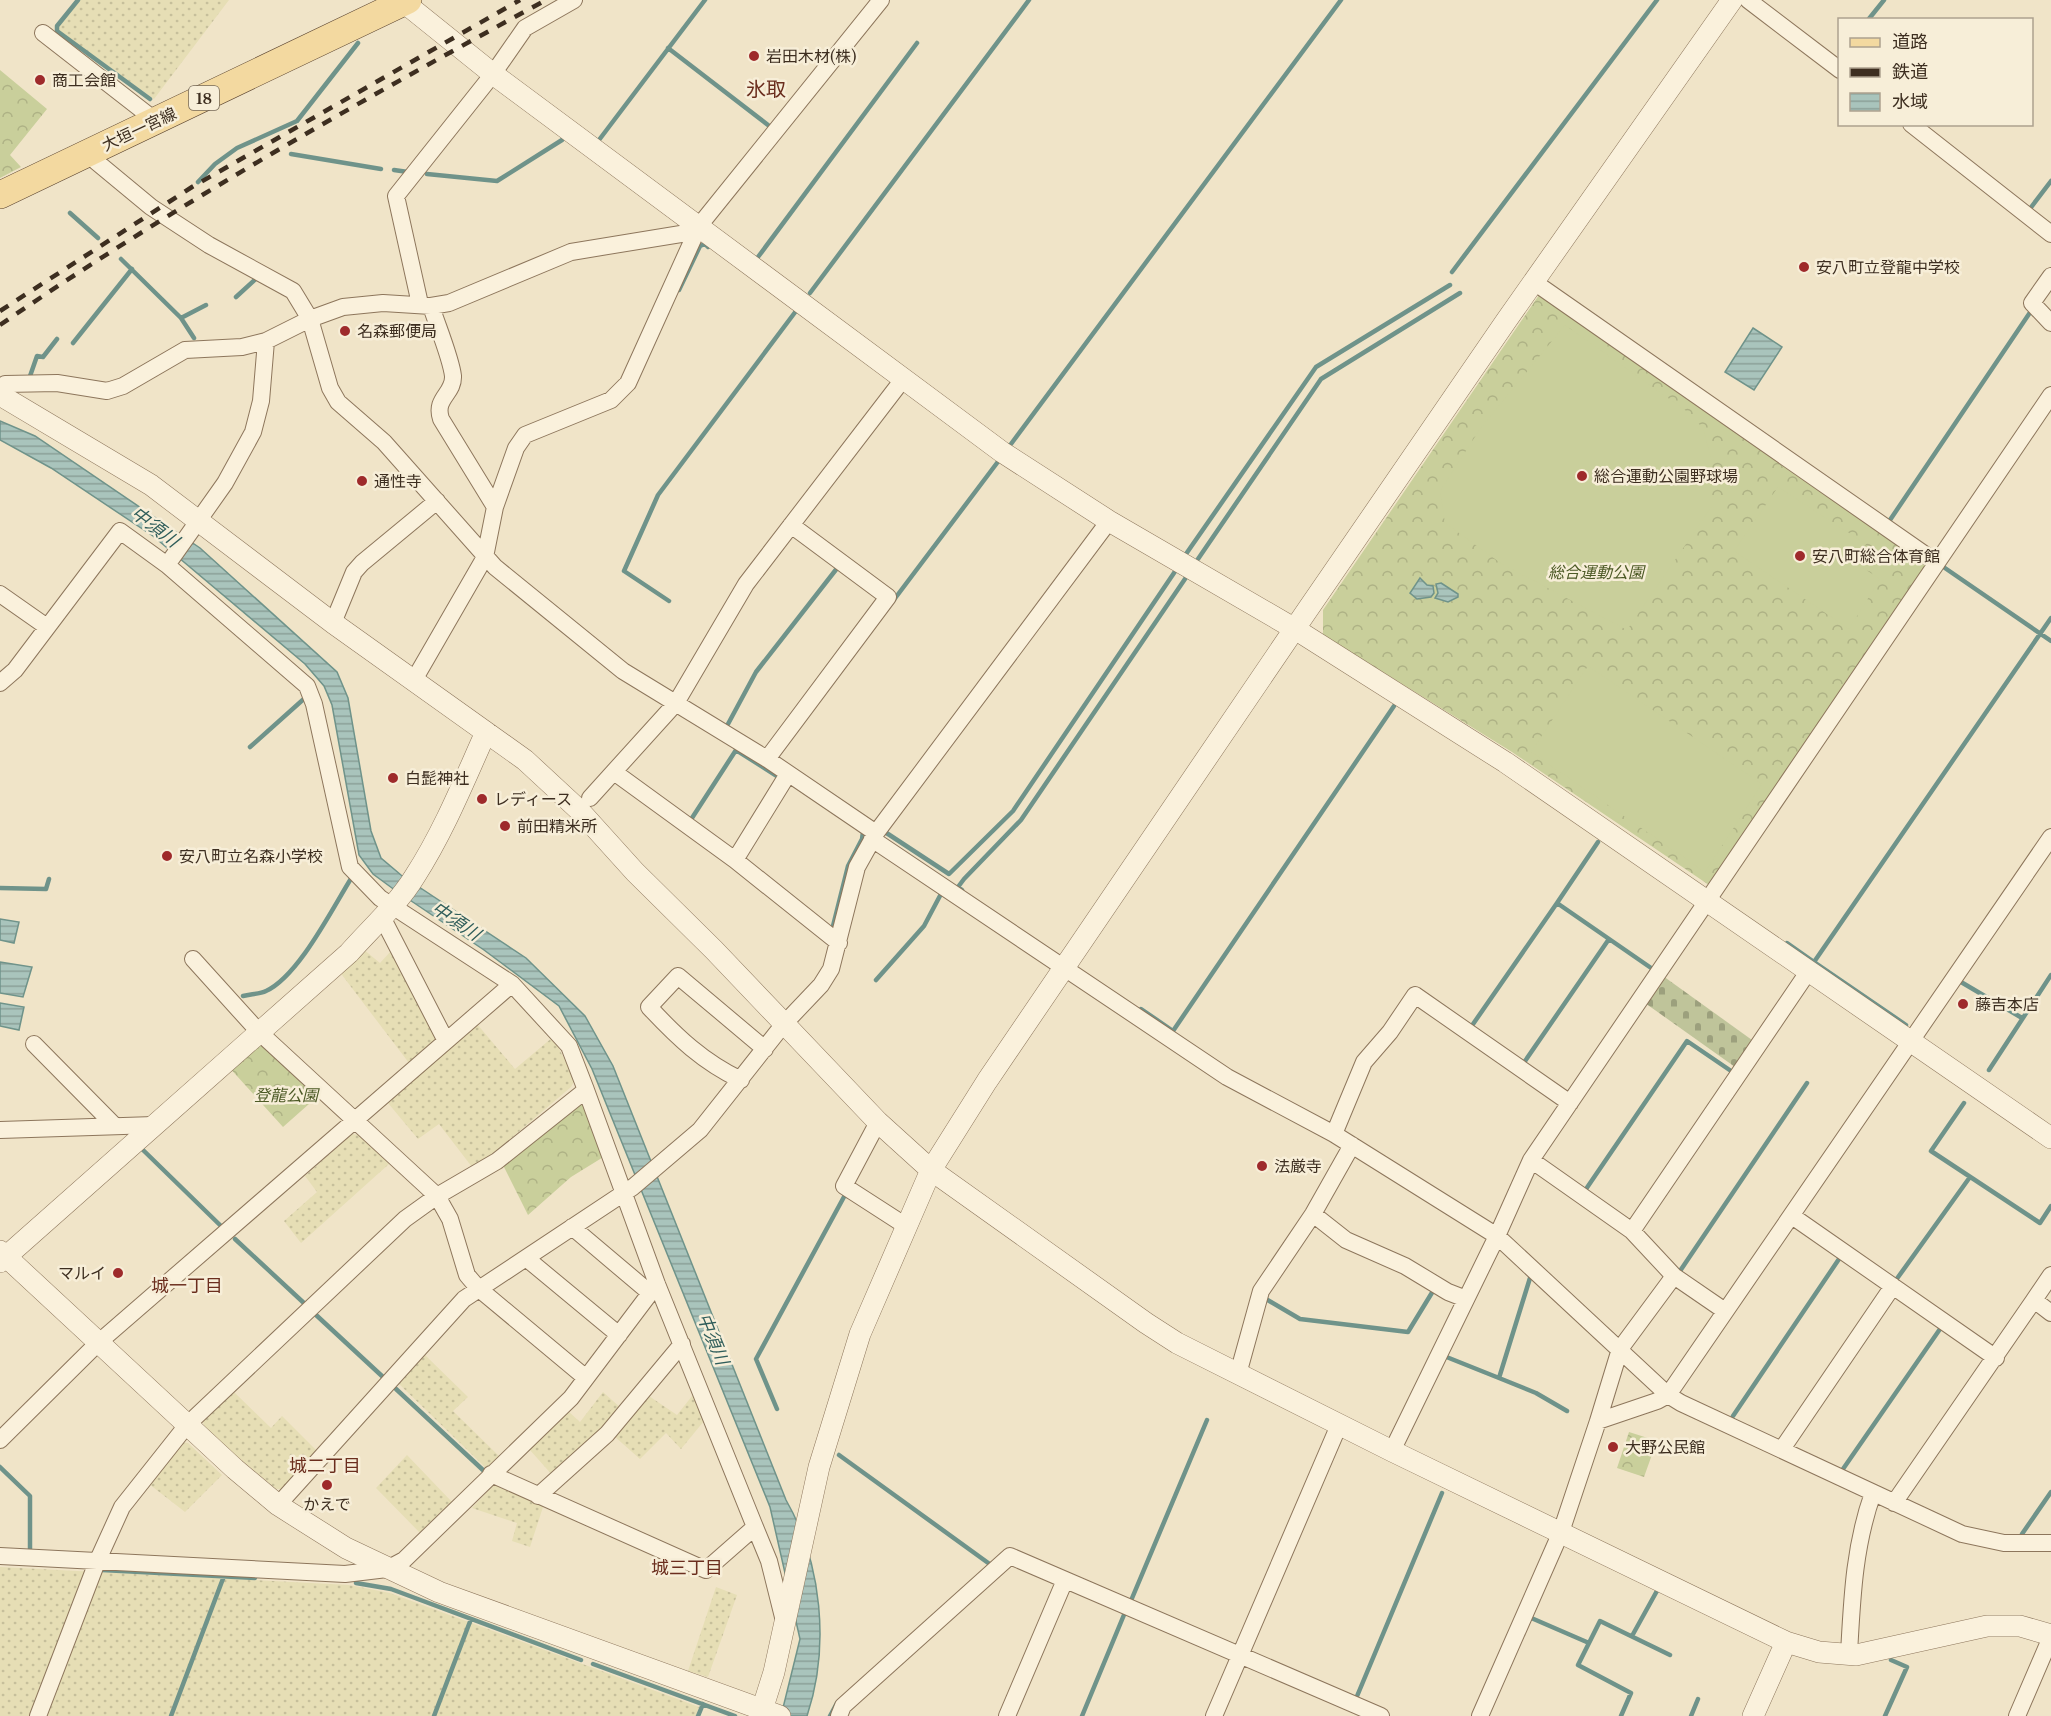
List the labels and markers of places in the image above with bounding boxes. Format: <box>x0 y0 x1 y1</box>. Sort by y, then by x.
place label: 岩田木材(株) <box>766 46 857 66</box>
marker: 岩田木材(株) <box>747 49 761 63</box>
place label: 商工会館 <box>52 70 116 90</box>
marker: 商工会館 <box>33 73 47 87</box>
place label: 安八町立登龍中学校 <box>1816 257 1960 277</box>
marker: 安八町立登龍中学校 <box>1797 260 1811 274</box>
place label: 名森郵便局 <box>357 321 437 341</box>
marker: 名森郵便局 <box>338 324 352 338</box>
place label: 総合運動公園野球場 <box>1594 466 1738 486</box>
marker: 総合運動公園野球場 <box>1575 469 1589 483</box>
place label: 通性寺 <box>374 471 422 491</box>
marker: 通性寺 <box>355 474 369 488</box>
place label: 安八町総合体育館 <box>1812 546 1940 566</box>
marker: 安八町総合体育館 <box>1793 549 1807 563</box>
place label: 白髭神社 <box>405 768 469 788</box>
marker: 白髭神社 <box>386 771 400 785</box>
place label: レディース <box>494 789 572 809</box>
marker: レディース <box>475 792 489 806</box>
place label: 前田精米所 <box>517 816 597 836</box>
marker: 前田精米所 <box>498 819 512 833</box>
place label: 安八町立名森小学校 <box>179 846 323 866</box>
marker: 安八町立名森小学校 <box>160 849 174 863</box>
place label: 藤吉本店 <box>1975 994 2039 1014</box>
marker: 藤吉本店 <box>1956 997 1970 1011</box>
place label: 法厳寺 <box>1274 1156 1322 1176</box>
marker: 法厳寺 <box>1255 1159 1269 1173</box>
place label: マルイ <box>58 1263 106 1283</box>
marker: マルイ <box>111 1266 125 1280</box>
place label: 大野公民館 <box>1625 1437 1705 1457</box>
marker: 大野公民館 <box>1606 1440 1620 1454</box>
marker: かえで <box>320 1478 334 1492</box>
place label: かえで <box>303 1494 351 1514</box>

